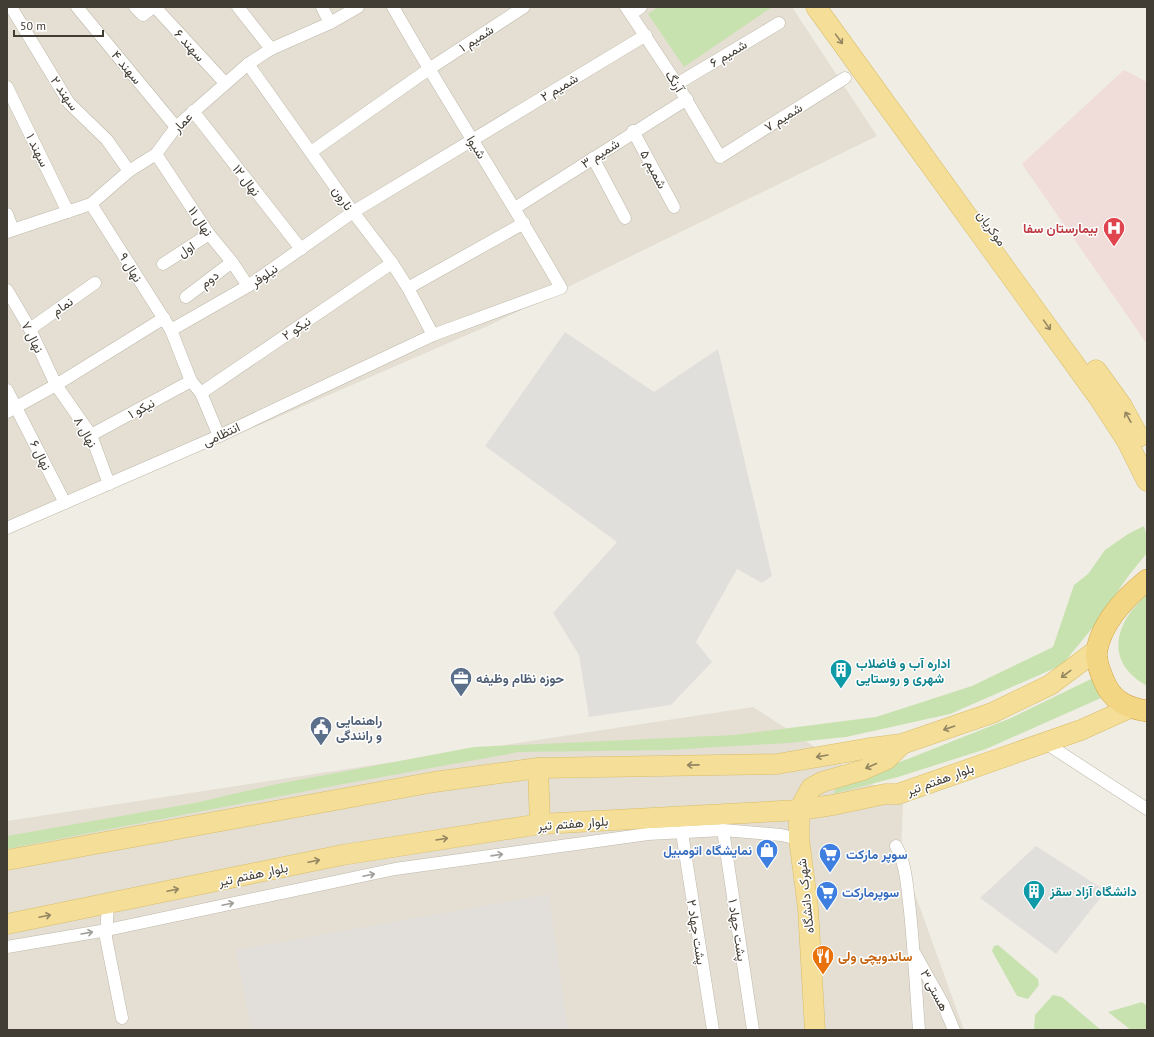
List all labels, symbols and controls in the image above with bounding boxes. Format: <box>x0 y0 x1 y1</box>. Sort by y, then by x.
scale bar <box>14 12 103 38</box>
text: 50 m <box>20 18 46 33</box>
street label: شمیم ۱ <box>456 21 497 56</box>
street label: سهند ۶ <box>171 26 209 65</box>
one-way arrow <box>835 33 843 44</box>
street label: شمیم ۶ <box>707 36 750 71</box>
street label: سهند ۴ <box>108 47 146 88</box>
street label: آرنگ <box>661 67 688 96</box>
street label: شمیم ۲ <box>537 70 581 105</box>
street label: سهند ۲ <box>47 73 83 114</box>
street label: شمیم ۷ <box>761 99 805 136</box>
street label: عمار <box>168 108 196 137</box>
street label: سهند ۱ <box>22 131 53 170</box>
street label: شیوا <box>463 132 490 162</box>
street label: شمیم ۳ <box>578 135 623 172</box>
street label: شمیم ۵ <box>636 147 671 192</box>
street label: نهال ۱۲ <box>229 161 265 200</box>
street label: نارون <box>328 183 357 214</box>
street label: نهال ۱۱ <box>184 203 217 240</box>
street label: موکریان <box>973 207 1010 249</box>
hospital icon: بیمارستان سفا <box>1101 215 1127 248</box>
place label: بیمارستان سفا <box>1023 220 1098 237</box>
street label: اول <box>174 238 198 261</box>
street label: نهال ۹ <box>115 249 146 285</box>
street label: نیلوفر <box>247 260 281 291</box>
street label: دوم <box>196 267 222 292</box>
street label: نمام <box>48 293 77 320</box>
street label: نیکو ۲ <box>279 313 314 344</box>
street label: نهال ۷ <box>17 319 48 356</box>
one-way arrow <box>1043 319 1051 330</box>
street label: نیکو ۱ <box>125 394 158 423</box>
one-way arrow <box>1124 411 1131 423</box>
street label: نهال ۸ <box>70 414 101 451</box>
street label: انتظامی <box>200 418 243 450</box>
street label: نهال ۶ <box>26 437 55 473</box>
place label: اداره آب و فاضلاب شهری و روستایی <box>856 655 950 687</box>
building icon: اداره آب و فاضلاب شهری و روستایی <box>828 657 854 690</box>
office icon: حوزه نظام وظیفه <box>448 665 474 698</box>
one-way arrow <box>1061 669 1072 678</box>
place label: حوزه نظام وظیفه <box>476 670 564 687</box>
place label: راهنمایی و رانندگی <box>336 712 383 744</box>
public building icon: راهنمایی و رانندگی <box>308 714 334 747</box>
one-way arrow <box>942 725 955 732</box>
one-way arrow <box>816 752 829 760</box>
street label: بلوار هفتم تیر <box>903 759 976 800</box>
one-way arrow <box>687 761 700 769</box>
one-way arrow <box>865 763 877 770</box>
street label: بلوار هفتم تیر <box>536 813 609 835</box>
one-way arrow <box>435 835 448 843</box>
shop icon: نمایشگاه اتومبیل <box>754 837 780 870</box>
supermarket icon: سوپر مارکت <box>817 841 843 874</box>
place label: نمایشگاه اتومبیل <box>663 842 752 859</box>
place label: سوپر مارکت <box>846 846 908 864</box>
one-way arrow <box>490 851 503 859</box>
one-way arrow <box>307 857 320 865</box>
street label: شهرک دانشگاه <box>793 858 818 934</box>
street label: بلوار هفتم تیر <box>216 859 290 890</box>
one-way arrow <box>362 870 375 878</box>
building icon: دانشگاه آزاد سقز <box>1021 878 1047 911</box>
supermarket icon: سوپرمارکت <box>814 879 840 912</box>
place label: دانشگاه آزاد سقز <box>1049 883 1137 900</box>
place label: سوپرمارکت <box>842 884 899 902</box>
one-way arrow <box>166 886 179 894</box>
street label: پشت جهاد ۲ <box>682 898 710 966</box>
street label: پشت جهاد ۱ <box>723 898 751 962</box>
one-way arrow <box>221 899 234 907</box>
one-way arrow <box>38 912 51 920</box>
one-way arrow <box>80 929 93 937</box>
restaurant icon: ساندویچی ولی <box>810 943 836 976</box>
place label: ساندویچی ولی <box>838 948 912 966</box>
street label: هستی ۳ <box>916 966 953 1014</box>

